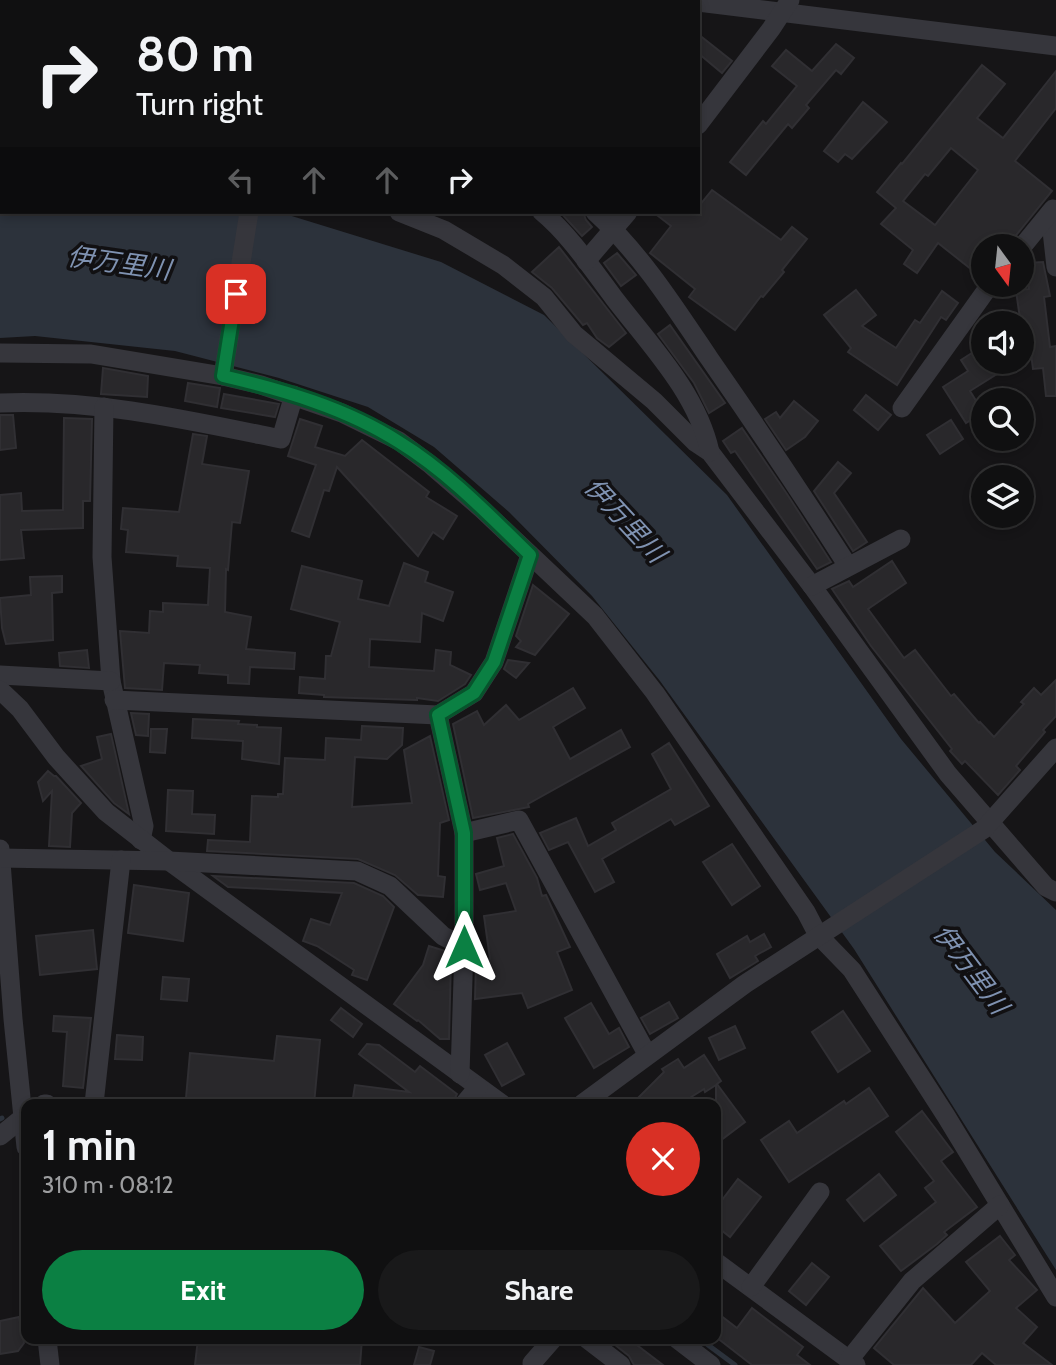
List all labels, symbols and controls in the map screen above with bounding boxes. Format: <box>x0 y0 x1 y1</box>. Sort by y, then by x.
text: 80 m <box>136 24 254 83</box>
icon: right <box>21 28 112 119</box>
text: Turn right <box>136 84 263 123</box>
icon: left <box>222 161 260 199</box>
icon: ahead <box>295 161 333 199</box>
icon: ahead <box>368 161 406 199</box>
icon: right <box>441 161 479 199</box>
north arrow <box>971 234 1034 298</box>
map controls <box>971 234 1034 528</box>
water label: 伊万里川 <box>65 240 176 286</box>
pin <box>206 264 266 324</box>
icon: arrive <box>217 275 255 313</box>
button: sound <box>971 311 1034 374</box>
button: search <box>971 388 1034 451</box>
button: layers <box>971 465 1034 528</box>
water label: 伊万里川 <box>578 471 674 571</box>
position arrow <box>427 910 501 984</box>
water label: 伊万里川 <box>927 918 1017 1023</box>
text: 1 min <box>42 1119 137 1171</box>
button: close <box>626 1122 700 1196</box>
text: 310 m · 08:12 <box>42 1171 174 1199</box>
button: Exit <box>42 1250 364 1330</box>
button: Share <box>378 1250 700 1330</box>

